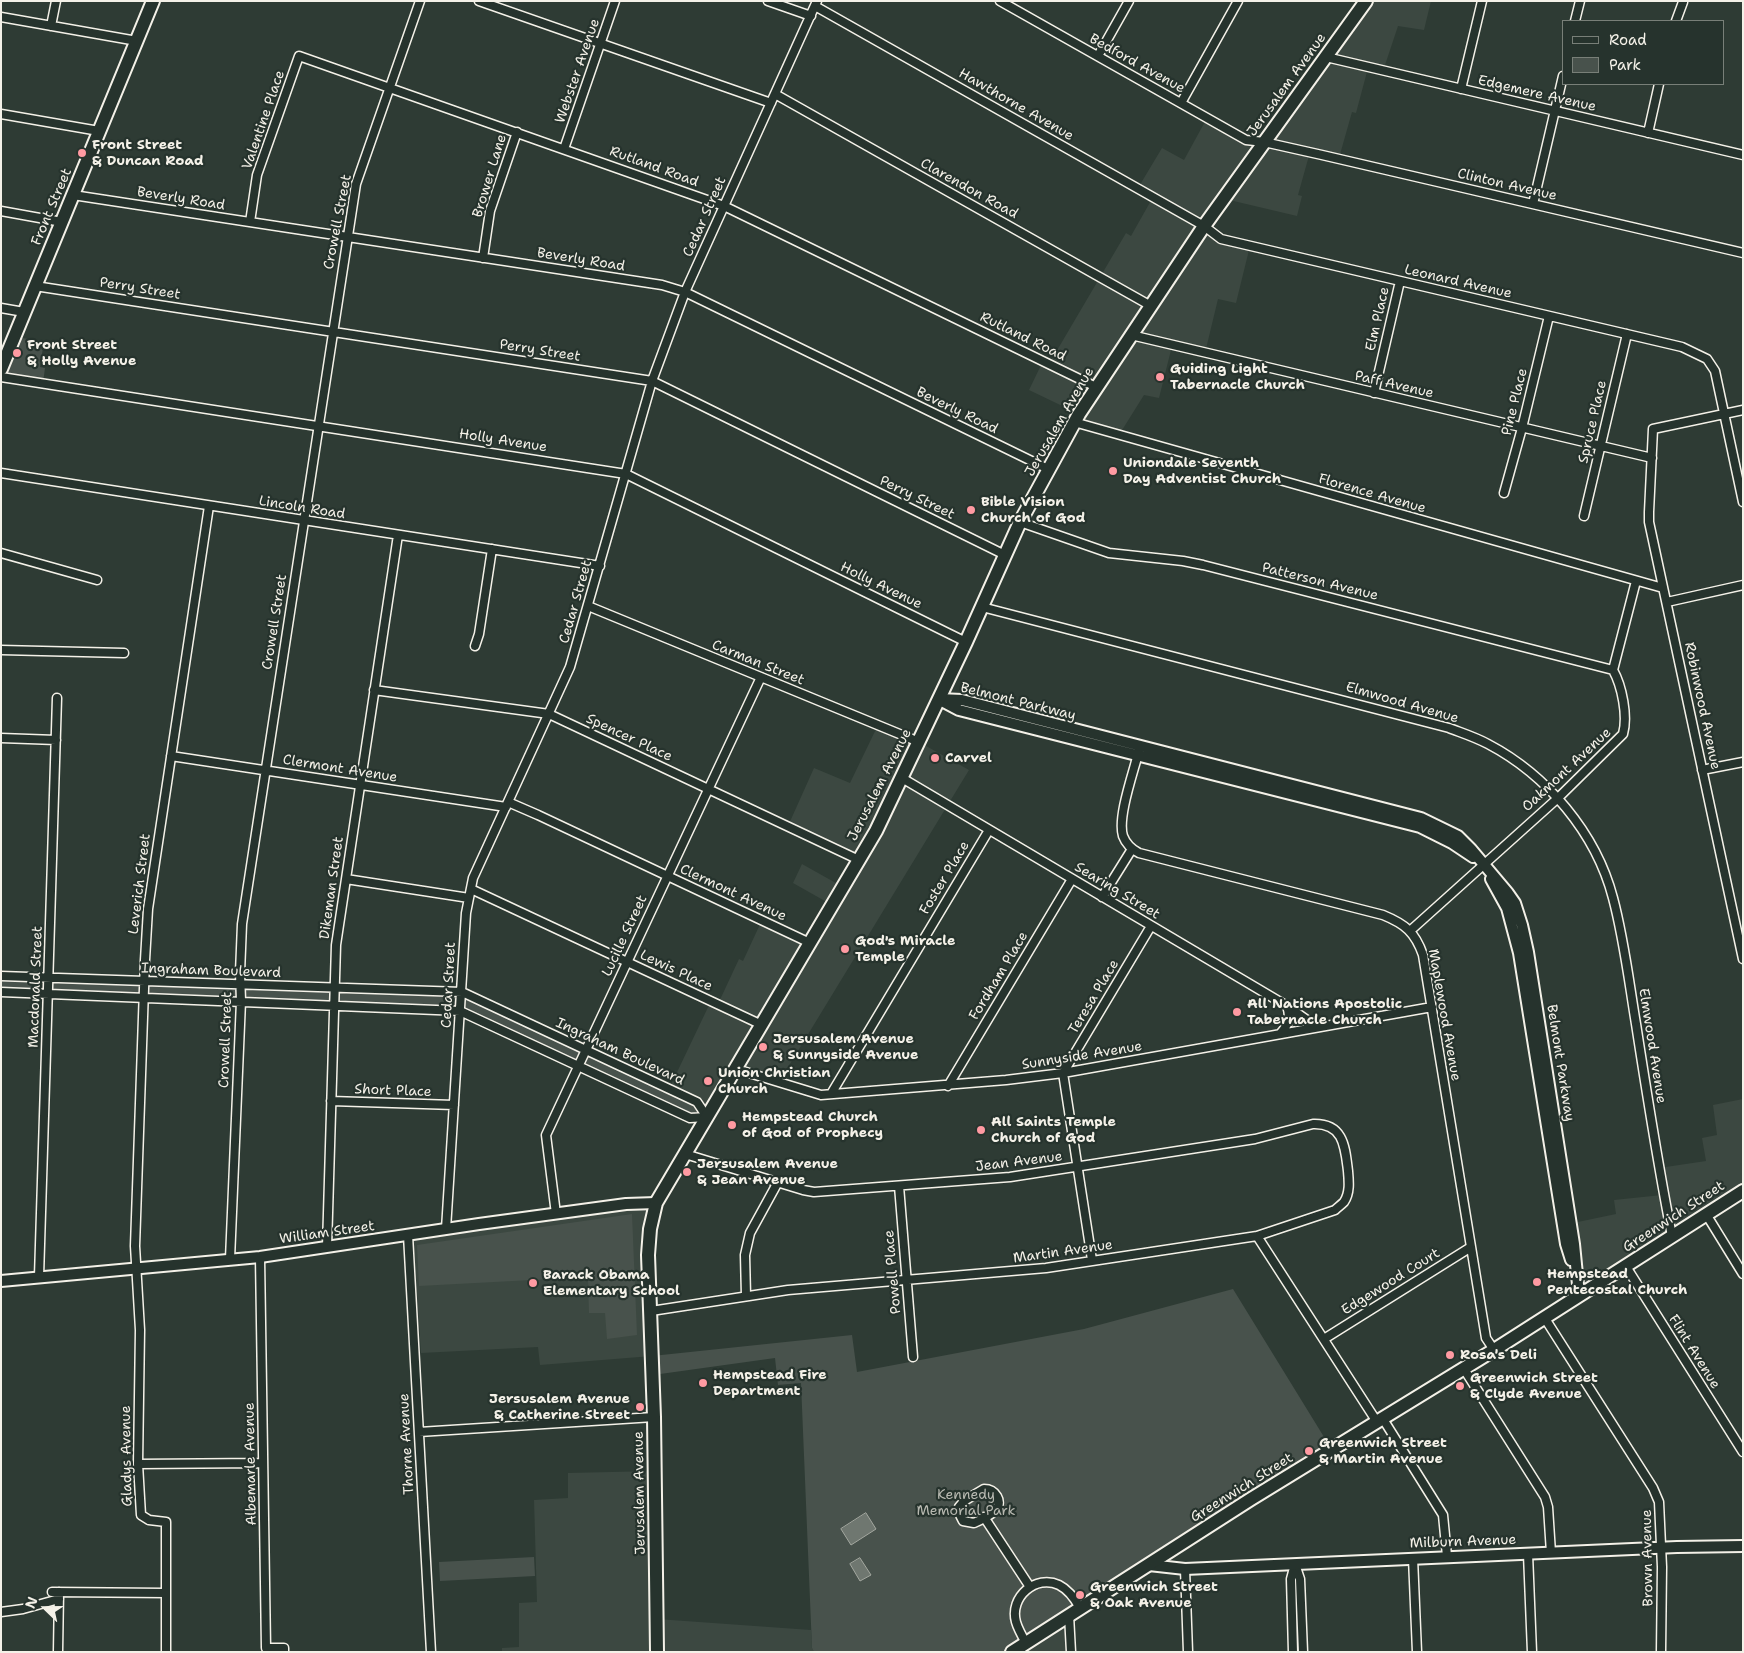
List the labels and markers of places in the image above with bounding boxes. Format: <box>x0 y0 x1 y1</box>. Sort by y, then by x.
place label: Front Street & Duncan Road <box>92 137 204 170</box>
marker: Front Street & Duncan Road <box>76 147 88 159</box>
place label: Front Street & Holly Avenue <box>27 337 136 370</box>
marker: Front Street & Holly Avenue <box>11 347 23 359</box>
place label: Guiding Light Tabernacle Church <box>1170 361 1305 394</box>
marker: Guiding Light Tabernacle Church <box>1154 371 1166 383</box>
place label: Uniondale Seventh Day Adventist Church <box>1123 455 1281 488</box>
marker: Uniondale Seventh Day Adventist Church <box>1107 465 1119 477</box>
place label: Bible Vision Church of God <box>981 494 1085 526</box>
marker: Bible Vision Church of God <box>965 504 977 516</box>
place label: Carvel <box>945 750 992 766</box>
marker: Carvel <box>929 752 941 764</box>
place label: God's Miracle Temple <box>855 933 955 966</box>
marker: God's Miracle Temple <box>839 943 851 955</box>
place label: All Nations Apostolic Tabernacle Church <box>1247 996 1402 1028</box>
marker: All Nations Apostolic Tabernacle Church <box>1231 1006 1243 1018</box>
place label: Jersusalem Avenue & Sunnyside Avenue <box>773 1031 918 1064</box>
marker: Jersusalem Avenue & Sunnyside Avenue <box>757 1041 769 1053</box>
place label: Union Christian Church <box>718 1065 831 1098</box>
marker: Union Christian Church <box>702 1075 714 1087</box>
place label: Hempstead Church of God of Prophecy <box>742 1109 883 1142</box>
place label: All Saints Temple Church of God <box>991 1114 1116 1146</box>
marker: Hempstead Church of God of Prophecy <box>726 1119 738 1131</box>
marker: All Saints Temple Church of God <box>975 1124 987 1136</box>
place label: Jersusalem Avenue & Jean Avenue <box>697 1156 838 1188</box>
marker: Jersusalem Avenue & Jean Avenue <box>681 1166 693 1178</box>
place label: Hempstead Pentecostal Church <box>1547 1266 1687 1298</box>
place label: Barack Obama Elementary School <box>543 1267 680 1300</box>
marker: Hempstead Pentecostal Church <box>1531 1276 1543 1288</box>
marker: Barack Obama Elementary School <box>527 1277 539 1289</box>
place label: Rosa's Deli <box>1460 1347 1537 1363</box>
marker: Rosa's Deli <box>1444 1349 1456 1361</box>
place label: Hempstead Fire Department <box>713 1367 827 1400</box>
place label: Greenwich Street & Clyde Avenue <box>1470 1370 1598 1402</box>
marker: Hempstead Fire Department <box>697 1377 709 1389</box>
marker: Greenwich Street & Clyde Avenue <box>1454 1380 1466 1392</box>
place label: Jersusalem Avenue & Catherine Street <box>489 1391 630 1424</box>
marker: Jersusalem Avenue & Catherine Street <box>634 1401 646 1413</box>
place label: Greenwich Street & Martin Avenue <box>1319 1435 1447 1468</box>
marker: Greenwich Street & Martin Avenue <box>1303 1445 1315 1457</box>
place label: Greenwich Street & Oak Avenue <box>1090 1579 1218 1611</box>
marker: Greenwich Street & Oak Avenue <box>1074 1589 1086 1601</box>

